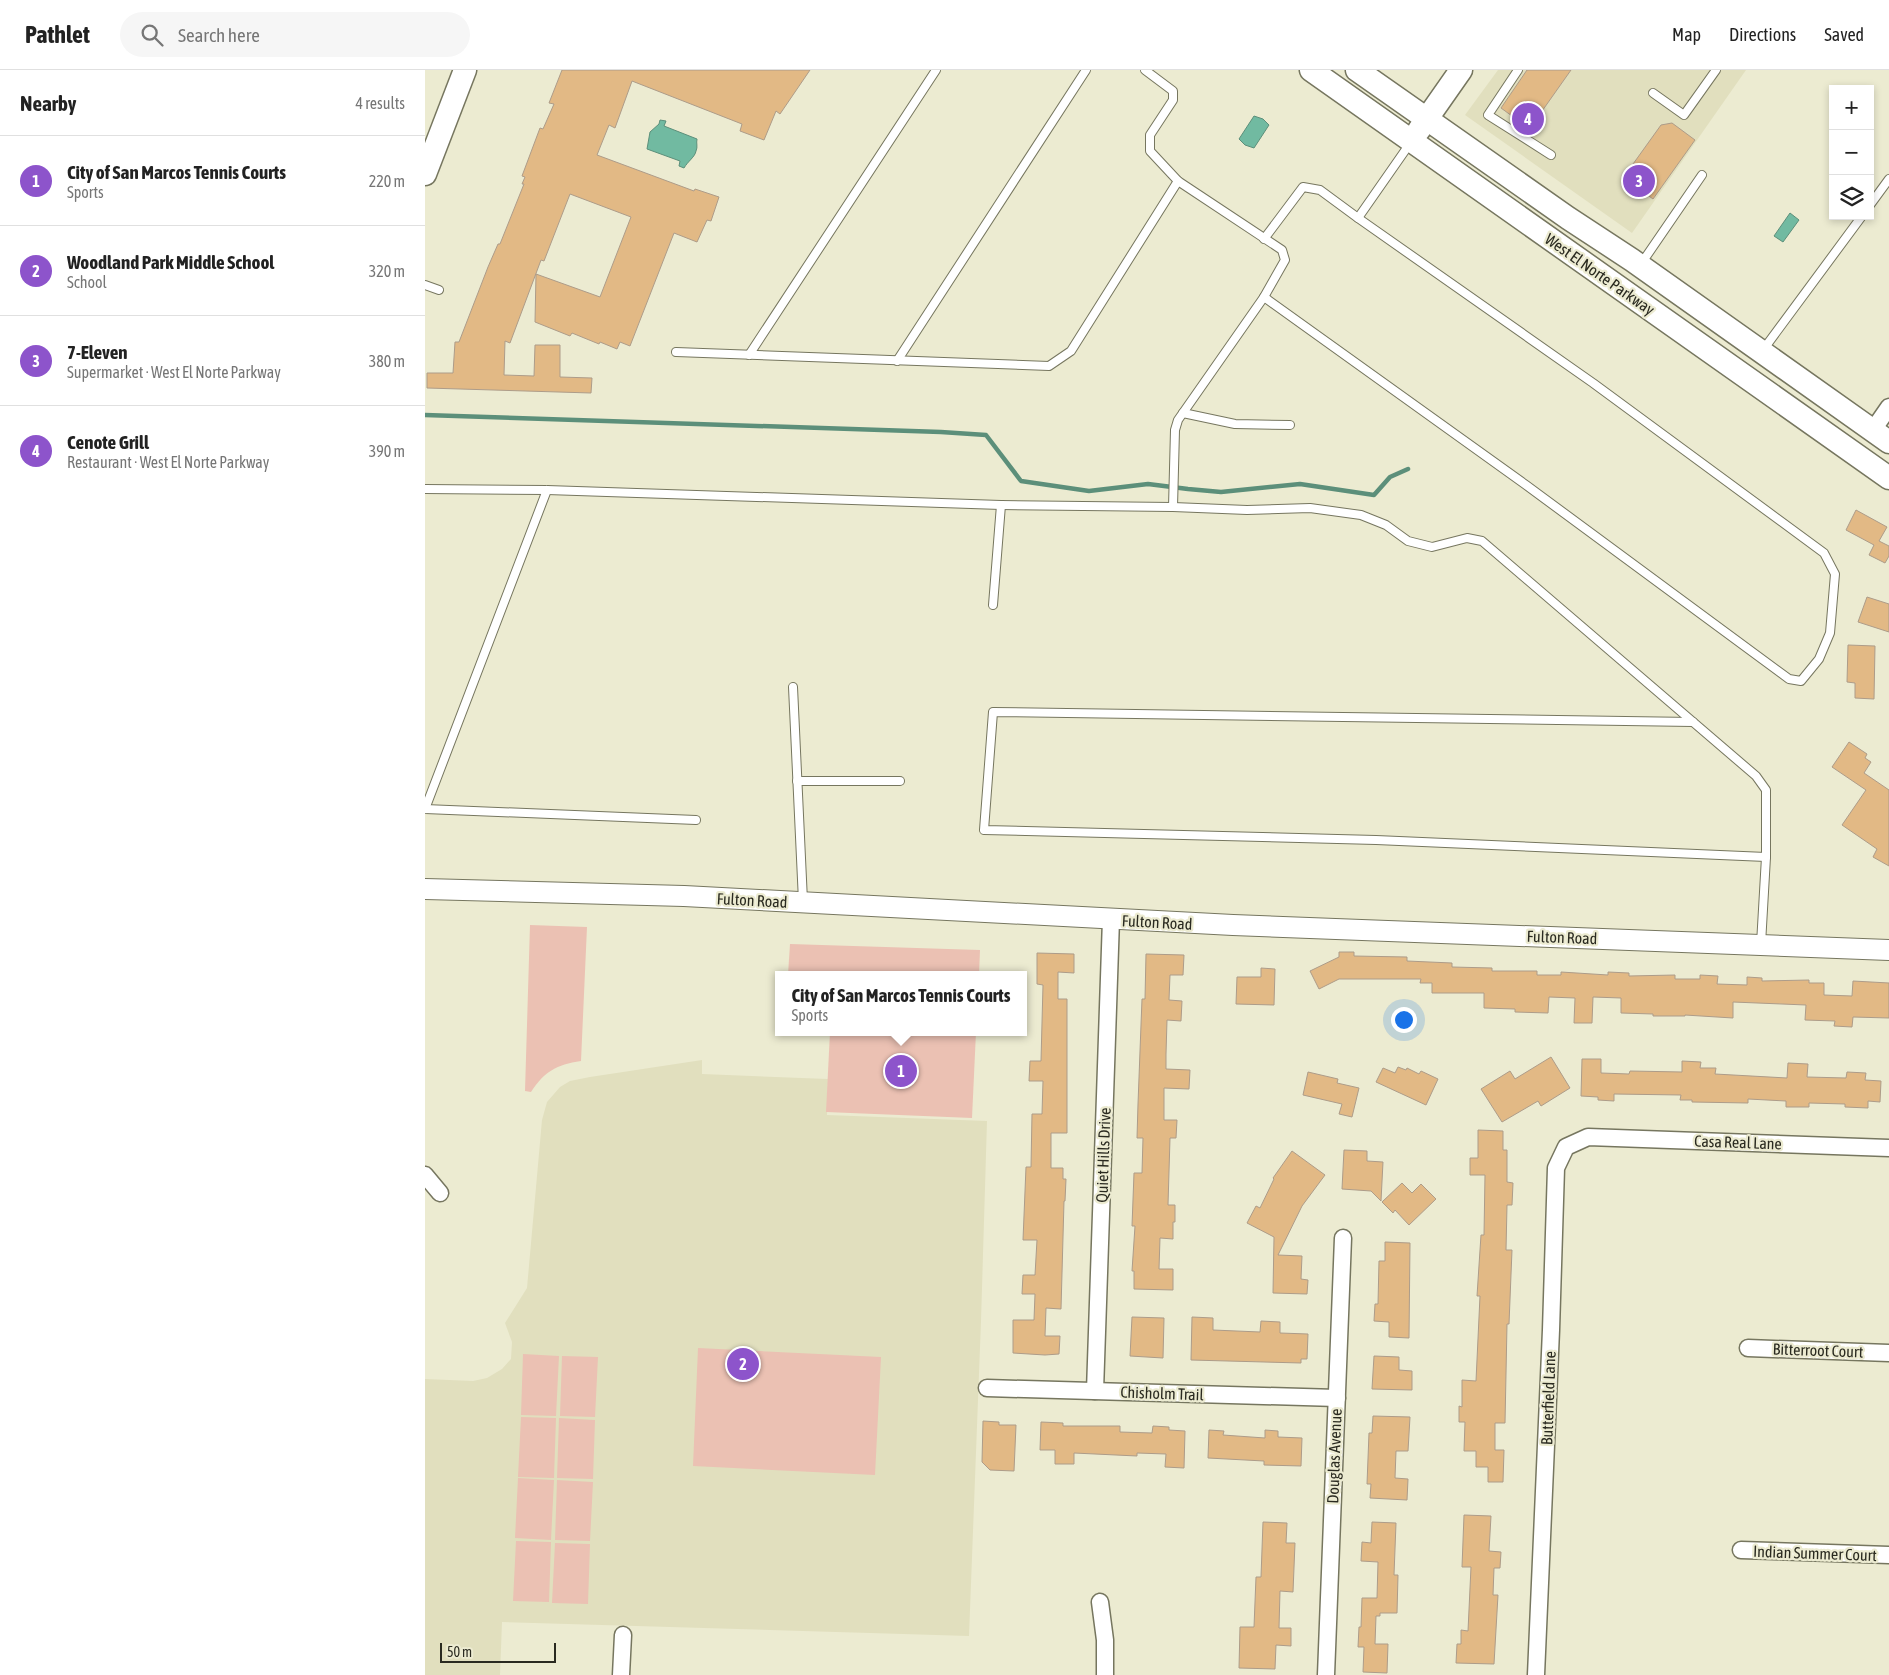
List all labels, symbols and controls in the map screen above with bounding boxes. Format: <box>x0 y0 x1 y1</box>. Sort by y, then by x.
search box <box>120 12 470 57</box>
text: Pathlet <box>25 21 90 48</box>
icon: search <box>138 21 166 49</box>
text: Search here <box>178 24 260 46</box>
text: Map <box>1672 24 1701 45</box>
text: Directions <box>1729 24 1796 45</box>
text: Saved <box>1824 24 1864 45</box>
map controls <box>1829 85 1874 220</box>
button: + <box>1829 85 1874 130</box>
text: Nearby <box>20 91 76 115</box>
text: 4 results <box>355 94 405 112</box>
pin: 4 <box>1512 100 1544 138</box>
button: − <box>1829 130 1874 175</box>
text: City of San Marcos Tennis Courts <box>67 161 286 183</box>
pin: 3 <box>1623 162 1655 200</box>
text: 1 <box>32 172 40 190</box>
text: 220 m <box>369 172 405 190</box>
button: layers <box>1829 175 1874 220</box>
text: Sports <box>67 183 104 201</box>
street label: West El Norte Parkway <box>1541 229 1659 320</box>
text: Woodland Park Middle School <box>67 251 274 273</box>
text: 2 <box>32 262 40 280</box>
text: 320 m <box>369 262 405 280</box>
text: School <box>67 273 107 291</box>
text: 7-Eleven <box>67 341 128 363</box>
text: 3 <box>32 352 40 370</box>
text: 380 m <box>369 352 405 370</box>
text: Supermarket · West El Norte Parkway <box>67 363 281 381</box>
text: Cenote Grill <box>67 431 149 453</box>
text: 4 <box>32 442 40 460</box>
text: 390 m <box>369 442 405 460</box>
text: Restaurant · West El Norte Parkway <box>67 453 269 471</box>
street label: Fulton Road <box>716 889 788 911</box>
street label: Fulton Road <box>1121 911 1193 933</box>
street label: Fulton Road <box>1526 927 1598 947</box>
popup <box>775 971 1027 1036</box>
text: City of San Marcos Tennis Courts <box>792 984 1010 1006</box>
text: Sports <box>792 1006 828 1024</box>
your location <box>1391 1007 1417 1033</box>
pin: 1 <box>885 1052 917 1090</box>
street label: Quiet Hills Drive <box>1092 1107 1114 1203</box>
street label: Casa Real Lane <box>1694 1131 1782 1153</box>
street label: Bitterroot Court <box>1772 1339 1864 1361</box>
pin: 2 <box>727 1345 759 1383</box>
street label: Butterfield Lane <box>1537 1351 1559 1445</box>
street label: Chisholm Trail <box>1120 1383 1205 1403</box>
street label: Douglas Avenue <box>1323 1408 1346 1504</box>
street label: Indian Summer Court <box>1753 1542 1878 1564</box>
scale bar <box>440 1640 556 1663</box>
text: 50 m <box>447 1644 472 1660</box>

